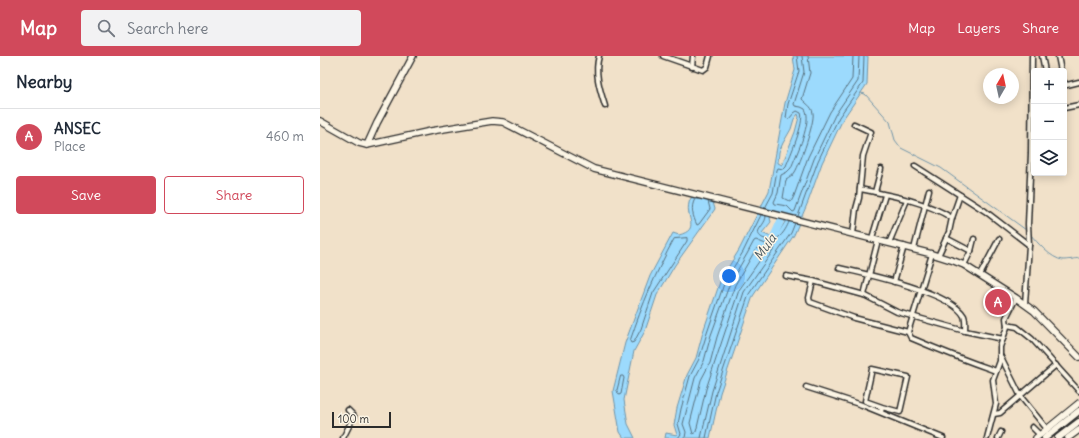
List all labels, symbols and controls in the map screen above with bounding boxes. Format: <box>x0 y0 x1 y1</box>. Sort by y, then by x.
search box <box>81 10 361 46</box>
text: Map <box>20 16 57 40</box>
icon: search <box>95 17 117 39</box>
text: Search here <box>127 19 208 38</box>
text: Map <box>908 19 935 37</box>
text: Layers <box>957 19 1000 37</box>
text: Share <box>1022 19 1059 37</box>
north arrow <box>983 68 1019 104</box>
map controls <box>1031 68 1067 176</box>
button: + <box>1031 68 1067 104</box>
text: Nearby <box>16 71 72 93</box>
button: − <box>1031 104 1067 140</box>
text: ANSEC <box>54 119 101 138</box>
text: A <box>25 128 33 145</box>
text: 460 m <box>266 128 304 145</box>
text: Place <box>54 138 85 155</box>
button: layers <box>1031 140 1067 176</box>
button: Save <box>16 176 156 214</box>
button: Share <box>164 176 304 214</box>
water label: Mula <box>750 230 781 263</box>
your location <box>719 266 739 286</box>
pin: A <box>985 287 1011 317</box>
scale bar <box>332 410 391 429</box>
text: 100 m <box>338 412 369 426</box>

